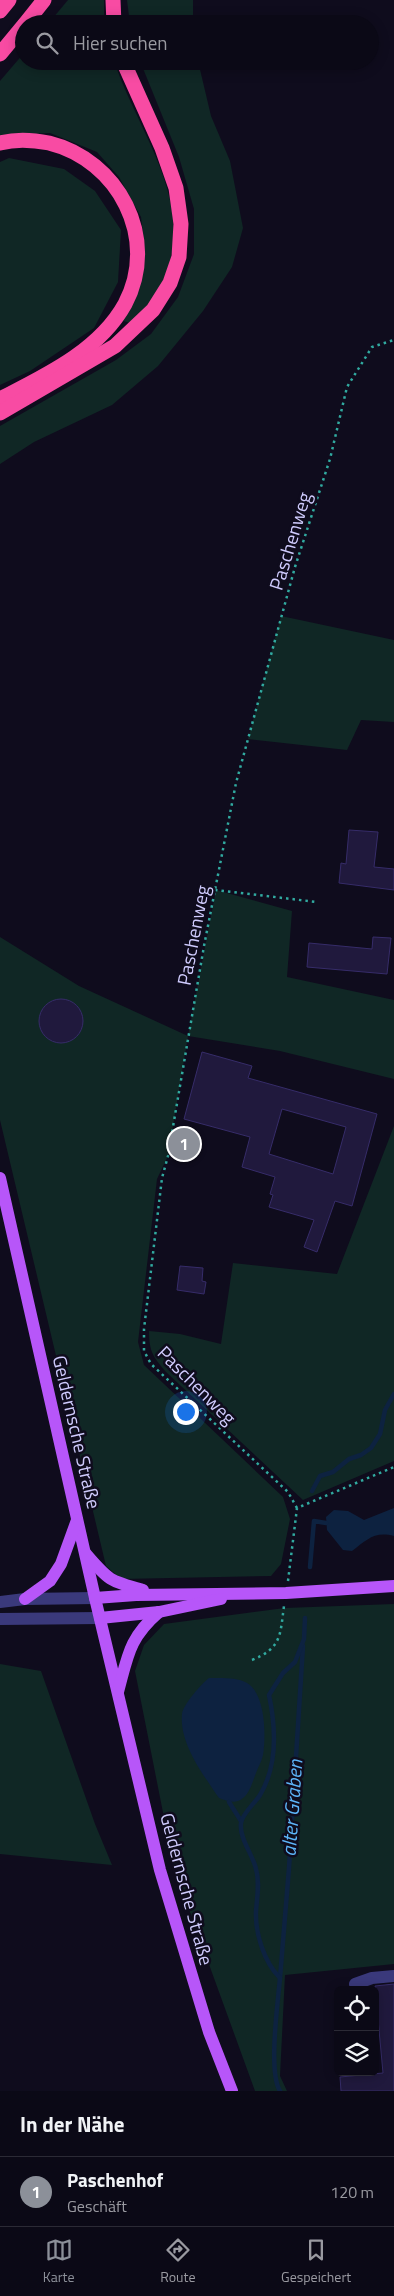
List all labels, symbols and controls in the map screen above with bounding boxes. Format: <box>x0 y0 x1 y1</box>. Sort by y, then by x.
search box <box>15 15 379 70</box>
text: Hier suchen <box>73 28 168 57</box>
icon: search <box>33 29 61 57</box>
street label: Paschenweg <box>261 488 318 594</box>
street label: Paschenweg <box>169 882 216 987</box>
pin: 1 <box>168 1125 200 1163</box>
street label: Paschenweg <box>151 1339 244 1431</box>
street label: Geldernsche Straße <box>46 1352 109 1511</box>
your location <box>173 1399 199 1425</box>
water label: alter Graben <box>273 1757 310 1858</box>
street label: Geldernsche Straße <box>153 1809 222 1968</box>
map controls <box>334 1986 379 2076</box>
button: locate <box>334 1986 379 2031</box>
button: layers <box>334 2031 379 2076</box>
text: In der Nähe <box>20 2108 125 2140</box>
text: Paschenhof <box>67 2165 163 2194</box>
text: 1 <box>32 2180 40 2204</box>
text: 120 m <box>330 2180 374 2204</box>
text: Geschäft <box>67 2194 127 2218</box>
tab: Karte <box>43 2236 75 2287</box>
tab: Route <box>160 2236 195 2287</box>
tab: Gespeichert <box>281 2236 351 2287</box>

